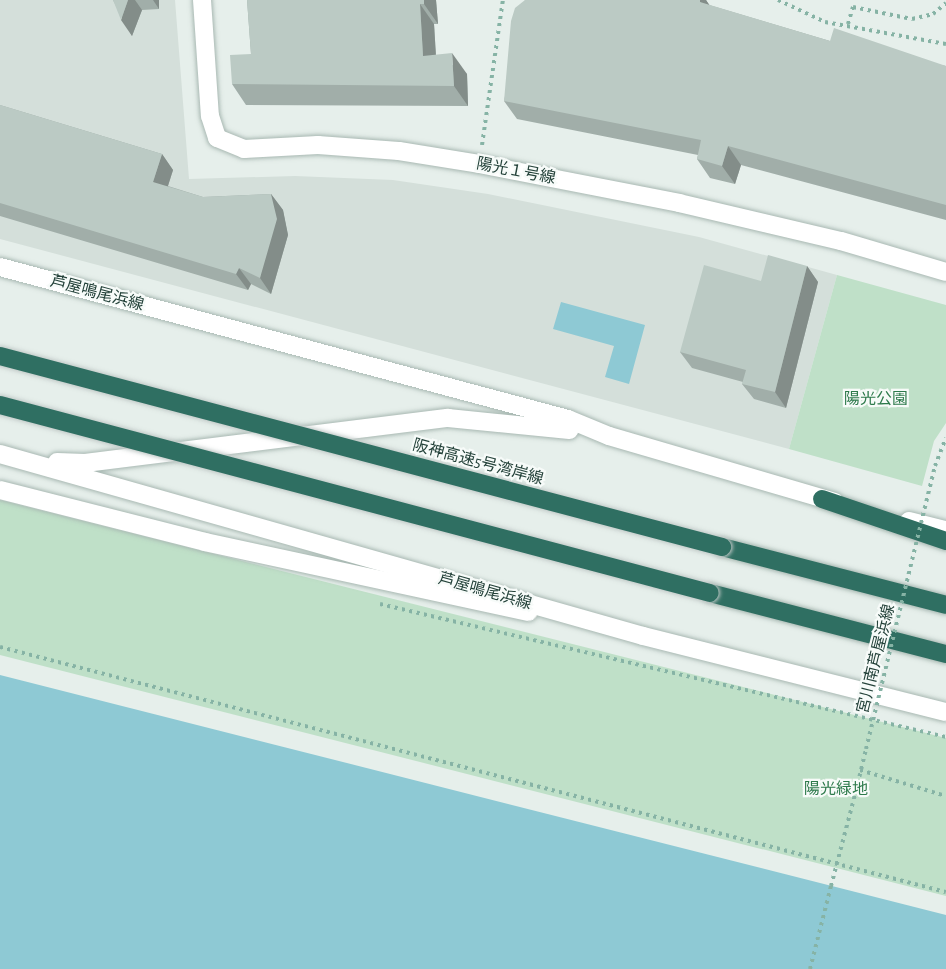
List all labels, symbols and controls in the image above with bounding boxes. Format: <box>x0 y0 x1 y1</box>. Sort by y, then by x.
street label: 陽光１号線 <box>475 154 557 188</box>
street label: 芦屋鳴尾浜線 <box>48 271 146 315</box>
park label: 陽光公園 <box>844 389 908 409</box>
street label: 阪神高速5号湾岸線 <box>410 435 546 489</box>
street label: 芦屋鳴尾浜線 <box>436 569 534 613</box>
street label: 宮川南芦屋浜線 <box>853 602 899 716</box>
park label: 陽光緑地 <box>804 779 868 799</box>

